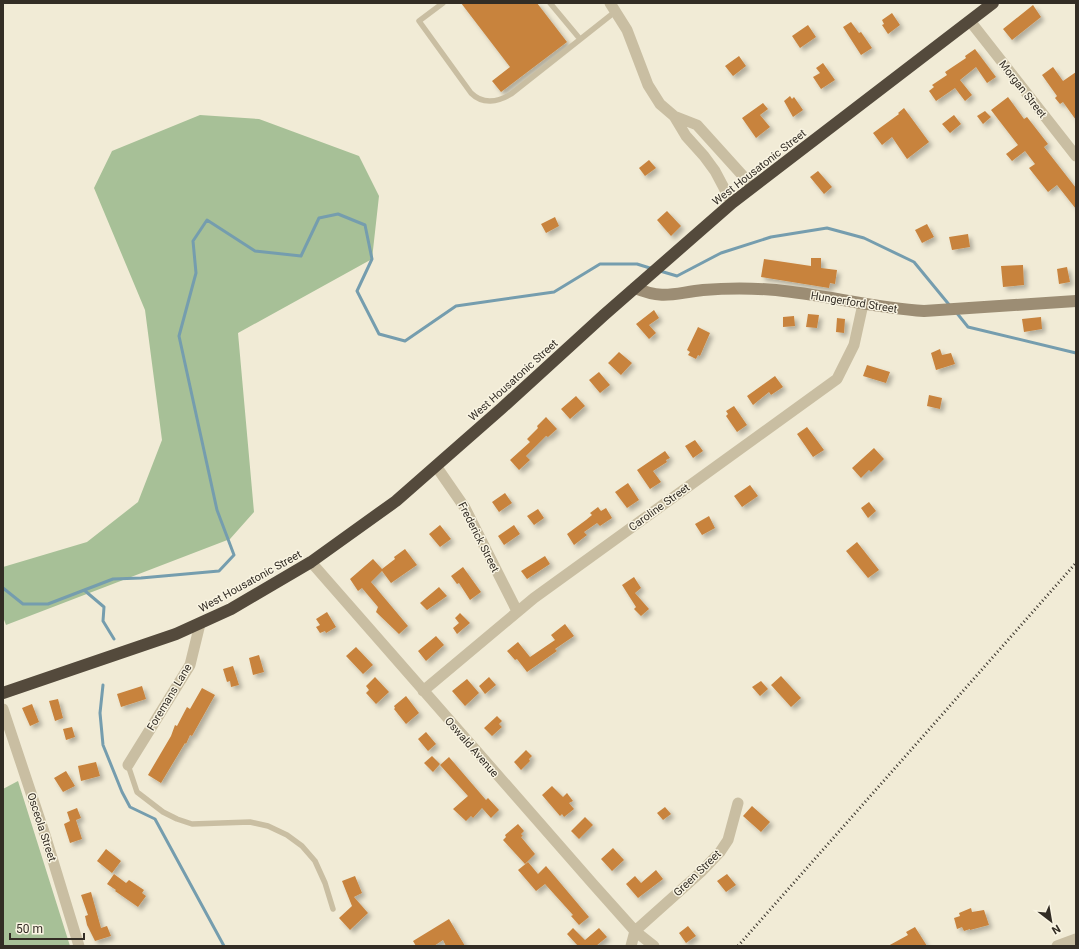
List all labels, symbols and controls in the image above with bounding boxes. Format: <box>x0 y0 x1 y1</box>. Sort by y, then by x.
street label: Morgan Street <box>996 58 1049 121</box>
street label: West Housatonic Street <box>710 127 809 208</box>
street label: Hungerford Street <box>810 289 899 316</box>
street label: West Housatonic Street <box>466 337 561 424</box>
street label: Caroline Street <box>626 481 693 534</box>
street label: Frederick Street <box>455 500 502 575</box>
street label: West Housatonic Street <box>197 548 304 615</box>
street label: Foremans Lane <box>144 661 195 733</box>
street label: Oswald Avenue <box>442 715 501 780</box>
street label: Osceola Street <box>24 791 59 864</box>
street label: Green Street <box>671 847 724 899</box>
north arrow <box>1031 901 1071 941</box>
scale bar <box>10 915 84 941</box>
text: 50 m <box>16 922 43 936</box>
text: N <box>1049 922 1063 937</box>

